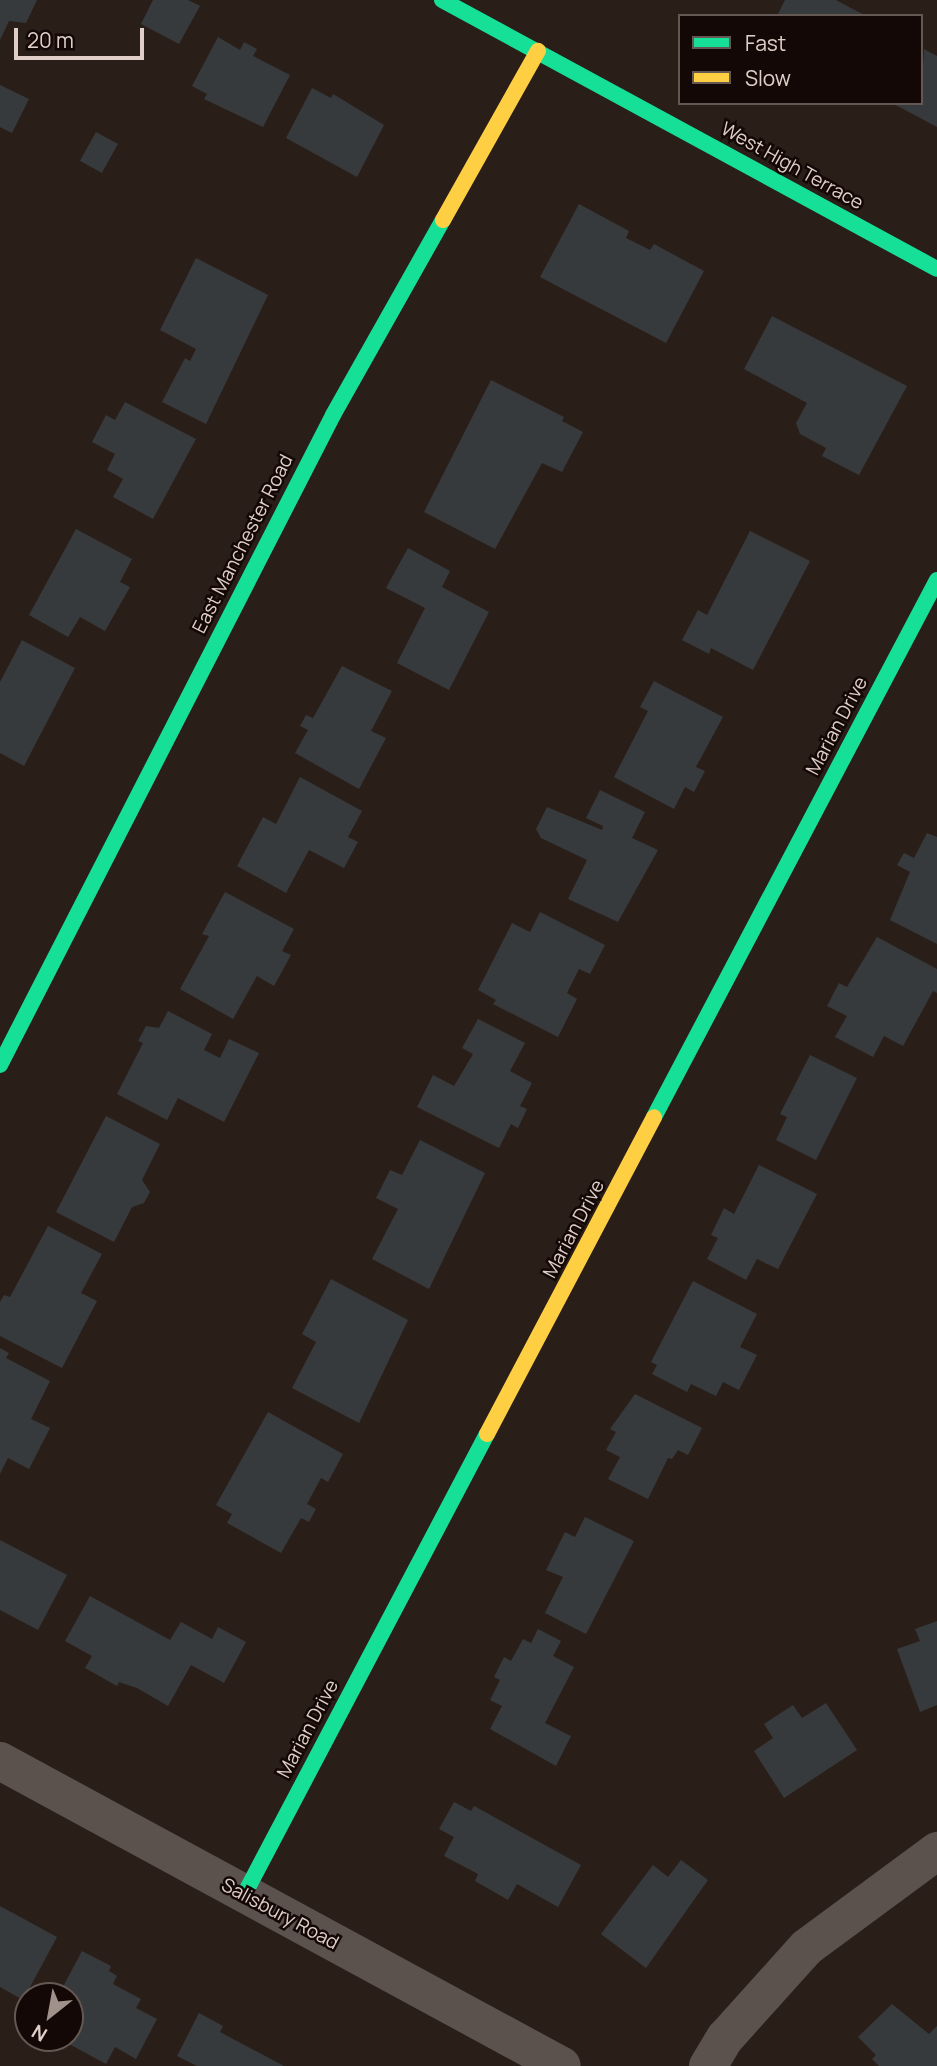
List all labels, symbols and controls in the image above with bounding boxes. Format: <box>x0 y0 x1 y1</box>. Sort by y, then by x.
scale bar <box>18 14 147 58</box>
legend <box>678 14 923 105</box>
text: 20 m <box>27 26 74 54</box>
text: Fast <box>745 29 786 57</box>
text: Slow <box>745 64 791 92</box>
street label: West High Terrace <box>717 117 867 215</box>
street label: East Manchester Road <box>188 451 298 637</box>
street label: Marian Drive <box>802 673 872 779</box>
street label: Marian Drive <box>539 1176 609 1282</box>
street label: Marian Drive <box>273 1676 343 1782</box>
street label: Salisbury Road <box>218 1874 342 1954</box>
north arrow <box>14 1982 84 2052</box>
text: N <box>27 2019 52 2048</box>

